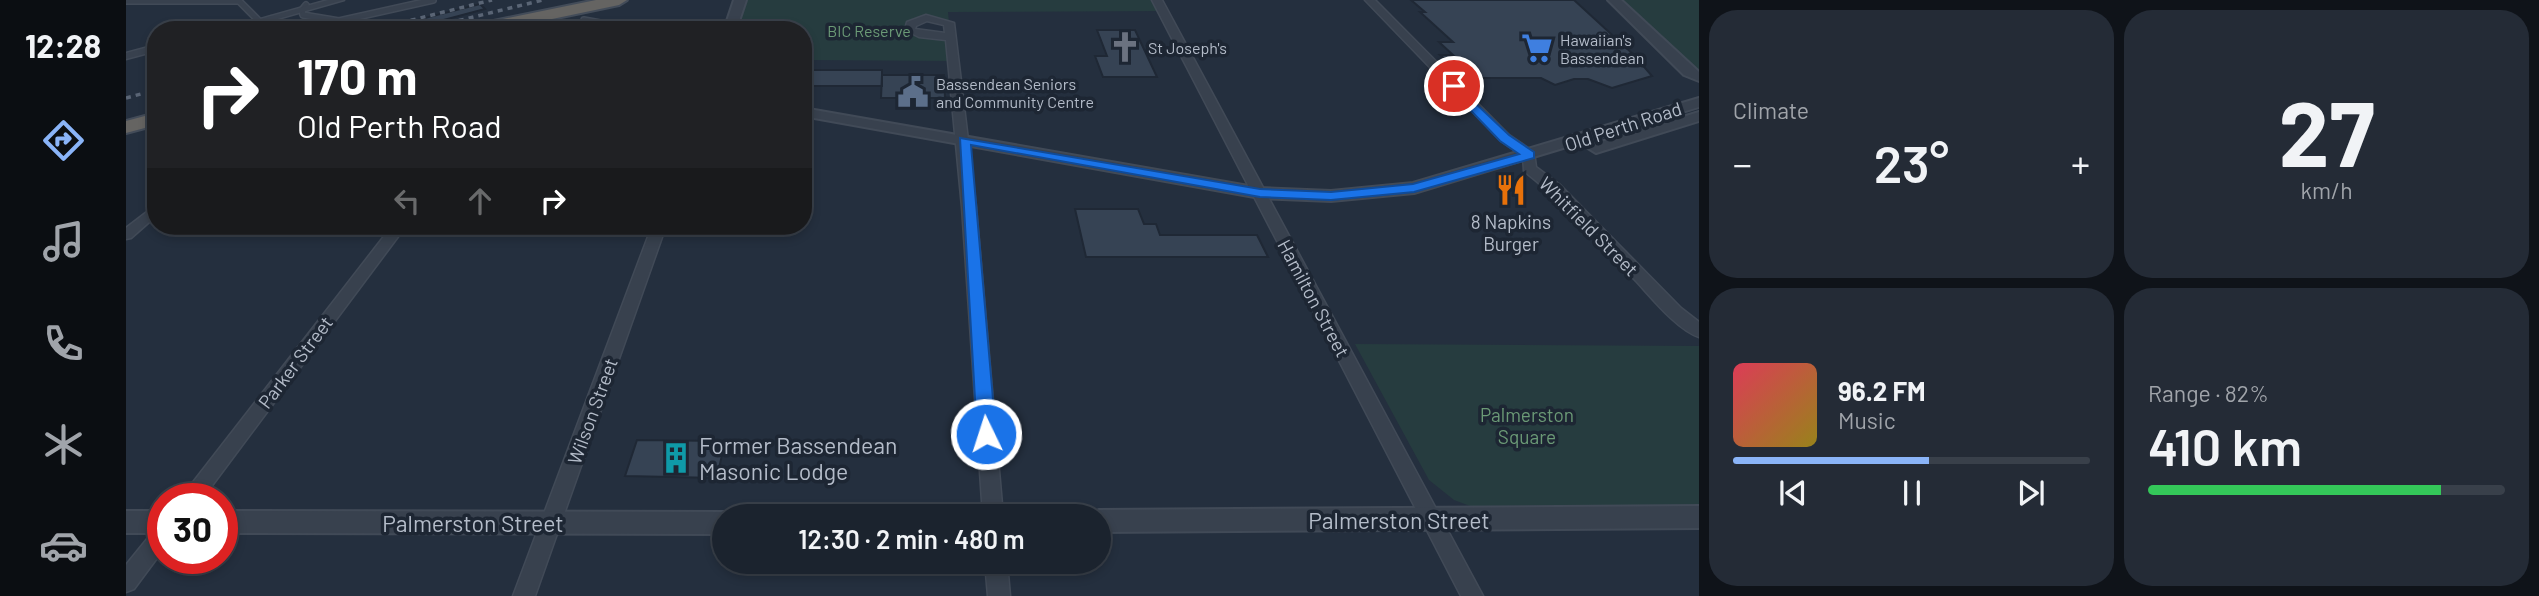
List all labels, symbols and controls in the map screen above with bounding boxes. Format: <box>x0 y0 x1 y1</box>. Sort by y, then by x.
park label: BIC Reserve <box>827 21 911 40</box>
text: 12:28 <box>25 26 101 64</box>
church icon: St Joseph's <box>1108 30 1142 64</box>
place label: Hawaiian's Bassendean <box>1560 30 1644 67</box>
supermarket icon: Hawaiian's Bassendean <box>1520 31 1554 65</box>
place label: St Joseph's <box>1148 38 1227 57</box>
text: 170 m <box>297 46 417 105</box>
icon: right <box>182 49 273 140</box>
pin <box>1424 56 1484 116</box>
icon: arrive <box>1435 67 1473 105</box>
place label: Bassendean Seniors and Community Centre <box>936 74 1094 111</box>
public building icon: Bassendean Seniors and Community Centre <box>896 75 930 109</box>
text: 27 <box>2278 76 2375 185</box>
street label: Old Perth Road <box>1562 96 1684 156</box>
text: Climate <box>1733 96 1809 124</box>
text: Old Perth Road <box>297 106 502 144</box>
icon: directions <box>39 116 88 165</box>
text: 23° <box>1874 131 1949 193</box>
text: − <box>1733 140 1752 186</box>
text: + <box>2071 140 2090 186</box>
street label: Whitfield Street <box>1535 172 1643 280</box>
restaurant icon: 8 Napkins Burger <box>1494 173 1528 207</box>
text: km/h <box>2300 176 2353 204</box>
icon: left <box>388 182 426 220</box>
icon: ahead <box>461 182 499 220</box>
icon: right <box>534 182 572 220</box>
place label: 8 Napkins Burger <box>1471 210 1551 255</box>
icon: music <box>39 217 88 266</box>
street label: Hamilton Street <box>1273 235 1355 361</box>
street label: Parker Street <box>253 311 337 413</box>
icon: phone <box>39 319 88 368</box>
street label: Wilson Street <box>562 355 622 467</box>
text: 96.2 FM <box>1838 375 1926 406</box>
text: Range · 82% <box>2148 379 2269 407</box>
position arrow <box>949 397 1023 471</box>
park label: Palmerston Square <box>1480 403 1574 448</box>
text: Music <box>1838 406 1896 434</box>
text: 410 km <box>2148 414 2302 476</box>
icon: climate <box>39 420 88 469</box>
place label: Former Bassendean Masonic Lodge <box>699 431 897 485</box>
building icon: Former Bassendean Masonic Lodge <box>659 441 693 475</box>
icon: previous <box>1774 474 1812 512</box>
icon: pause <box>1893 474 1931 512</box>
icon: next <box>2012 474 2050 512</box>
speed limit sign: 30 <box>147 483 238 574</box>
street label: Palmerston Street <box>1308 506 1490 534</box>
street label: Palmerston Street <box>382 509 564 537</box>
icon: car <box>39 521 88 570</box>
text: 12:30 · 2 min · 480 m <box>798 523 1025 554</box>

